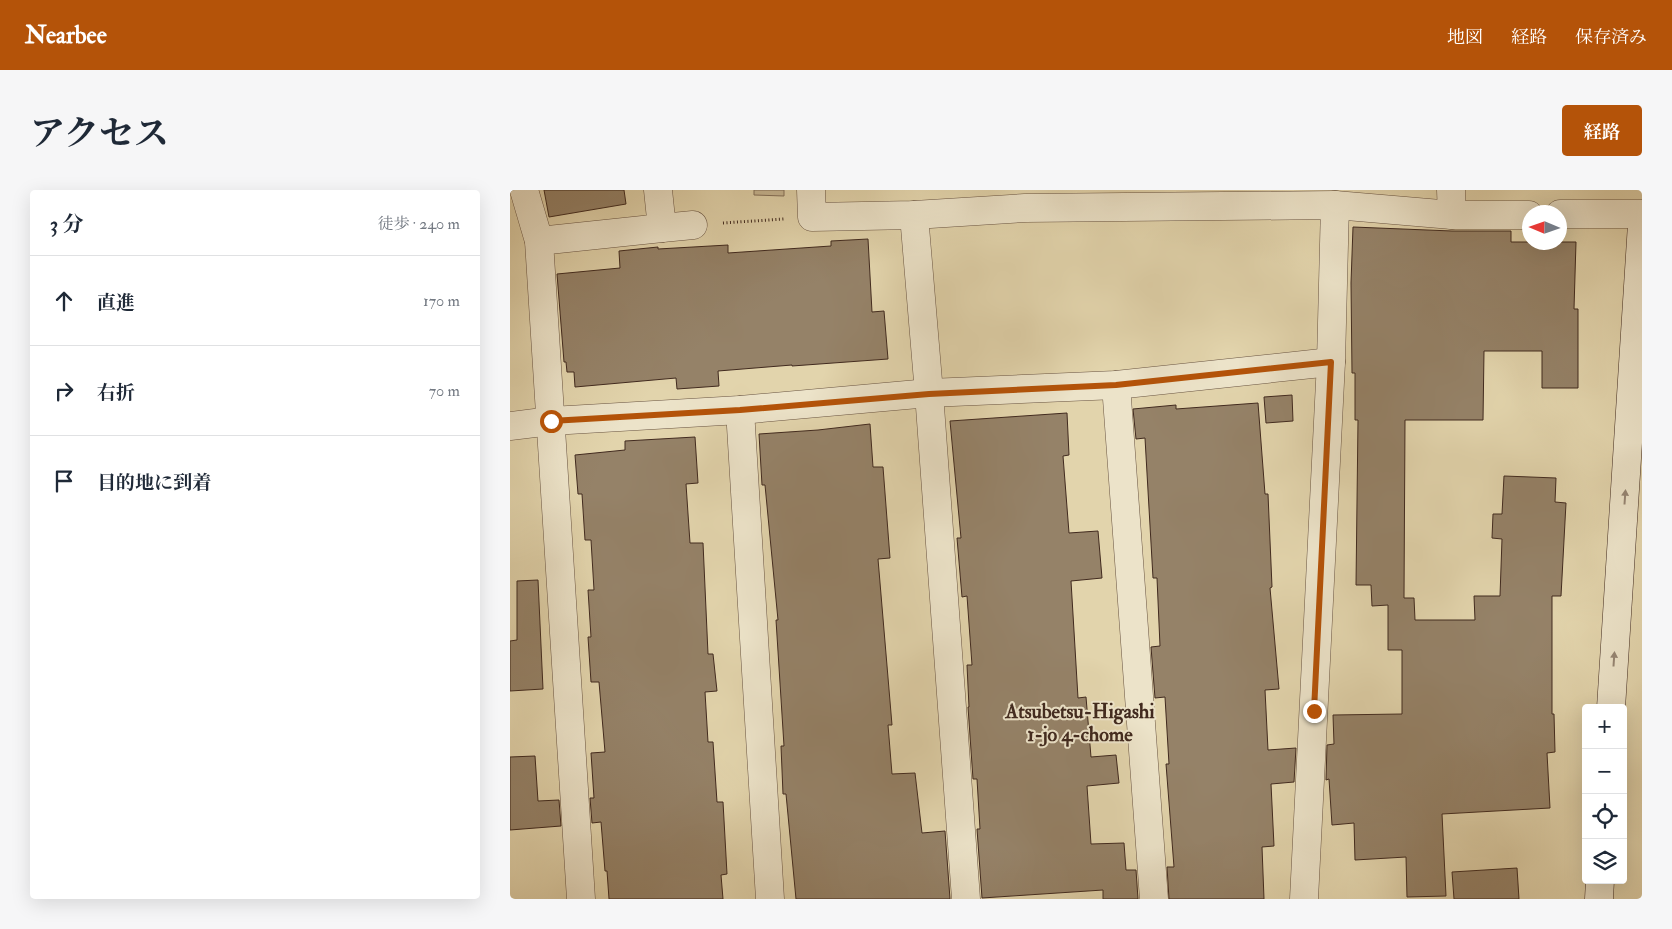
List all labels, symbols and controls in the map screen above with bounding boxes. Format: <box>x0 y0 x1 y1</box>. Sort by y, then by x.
text: Nearbee <box>25 20 107 51</box>
text: 地図 <box>1447 26 1483 49</box>
text: 経路 <box>1511 26 1547 49</box>
text: 保存済み <box>1575 26 1647 49</box>
button: 経路 <box>1562 105 1642 156</box>
text: アクセス <box>30 112 169 156</box>
north arrow <box>1522 205 1567 250</box>
text: 3 分 <box>50 211 83 238</box>
text: 徒歩 · 240 m <box>377 214 460 234</box>
icon: ahead <box>50 287 78 315</box>
text: 直進 <box>97 291 135 315</box>
text: 170 m <box>423 291 460 311</box>
icon: right <box>50 377 78 405</box>
text: 右折 <box>97 381 135 405</box>
text: 70 m <box>429 381 460 401</box>
route start <box>540 410 563 433</box>
icon: arrive <box>50 467 78 495</box>
text: 目的地に到着 <box>97 471 211 495</box>
one-way arrow <box>1621 489 1629 505</box>
one-way arrow <box>1611 651 1619 667</box>
district label: Atsubetsu-Higashi 1-jo 4-chome <box>1004 699 1155 747</box>
route end <box>1303 700 1326 723</box>
map controls <box>1582 704 1627 884</box>
button: + <box>1582 704 1627 749</box>
button: − <box>1582 749 1627 794</box>
button: locate <box>1582 794 1627 839</box>
button: layers <box>1582 839 1627 884</box>

